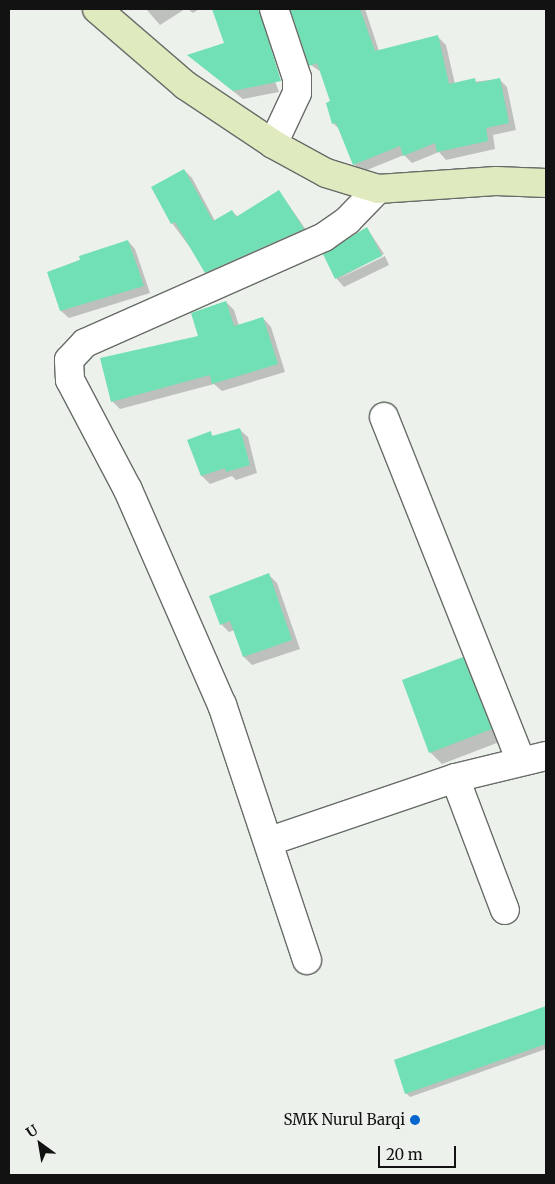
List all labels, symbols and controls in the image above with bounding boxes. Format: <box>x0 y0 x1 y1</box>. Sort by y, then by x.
place label: SMK Nurul Barqi <box>283 1111 405 1129</box>
marker: SMK Nurul Barqi <box>409 1114 421 1126</box>
north arrow <box>15 1119 65 1169</box>
text: U <box>23 1121 41 1142</box>
scale bar <box>380 1136 458 1168</box>
text: 20 m <box>386 1145 423 1164</box>

